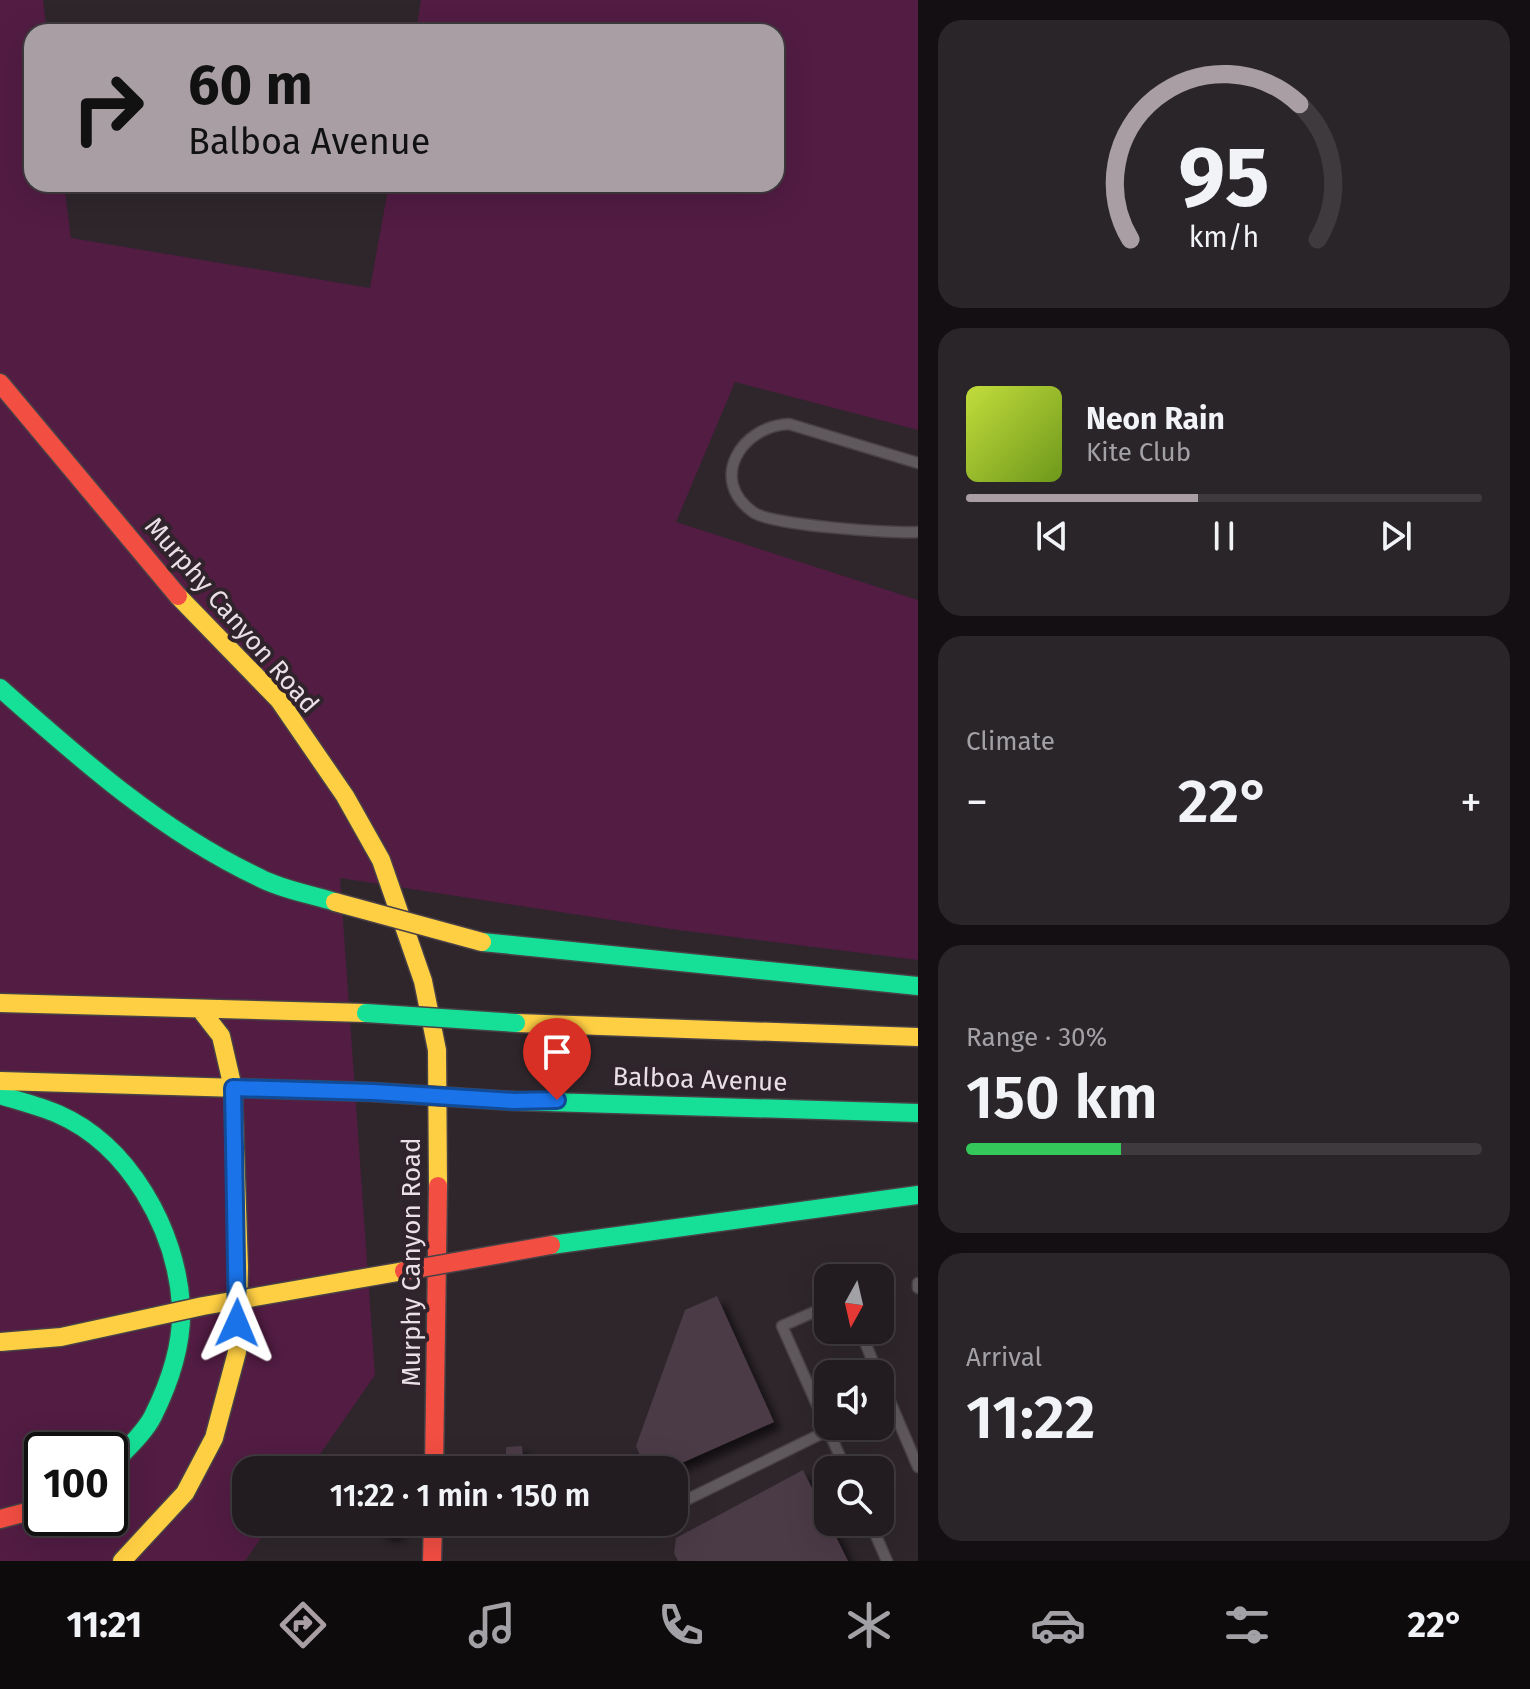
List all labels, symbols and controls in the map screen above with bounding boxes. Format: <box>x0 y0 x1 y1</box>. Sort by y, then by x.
text: 60 m <box>188 52 313 119</box>
icon: right <box>56 56 160 160</box>
text: Balboa Avenue <box>188 120 430 164</box>
text: 95 <box>1178 128 1270 228</box>
text: km/h <box>1189 220 1259 255</box>
text: Neon Rain <box>1086 401 1225 437</box>
text: Kite Club <box>1086 437 1191 468</box>
street label: Murphy Canyon Road <box>138 511 325 719</box>
icon: previous <box>1030 514 1074 558</box>
icon: pause <box>1202 514 1246 558</box>
icon: next <box>1374 514 1418 558</box>
text: Climate <box>966 726 1055 757</box>
text: 22° <box>1178 766 1270 838</box>
text: − <box>966 776 988 829</box>
text: + <box>1460 776 1482 829</box>
pin <box>523 1018 591 1100</box>
text: Range · 30% <box>966 1022 1107 1053</box>
icon: arrive <box>535 1030 579 1074</box>
street label: Balboa Avenue <box>612 1061 788 1098</box>
text: 150 km <box>966 1062 1158 1134</box>
street label: Murphy Canyon Road <box>396 1137 427 1387</box>
north arrow <box>814 1264 894 1344</box>
map controls <box>814 1264 894 1536</box>
position arrow <box>195 1281 279 1365</box>
text: Arrival <box>966 1342 1042 1373</box>
button: sound <box>814 1360 894 1440</box>
text: 11:22 <box>966 1382 1096 1454</box>
speed limit sign: 100 <box>24 1432 128 1536</box>
button: search <box>814 1456 894 1536</box>
text: 11:22 · 1 min · 150 m <box>330 1478 590 1514</box>
icon: directions <box>275 1597 331 1653</box>
icon: music <box>464 1597 520 1653</box>
icon: phone <box>653 1597 709 1653</box>
icon: climate <box>841 1597 897 1653</box>
icon: car <box>1030 1597 1086 1653</box>
icon: filters <box>1219 1597 1275 1653</box>
text: 11:21 <box>66 1603 142 1647</box>
text: 22° <box>1408 1603 1464 1647</box>

